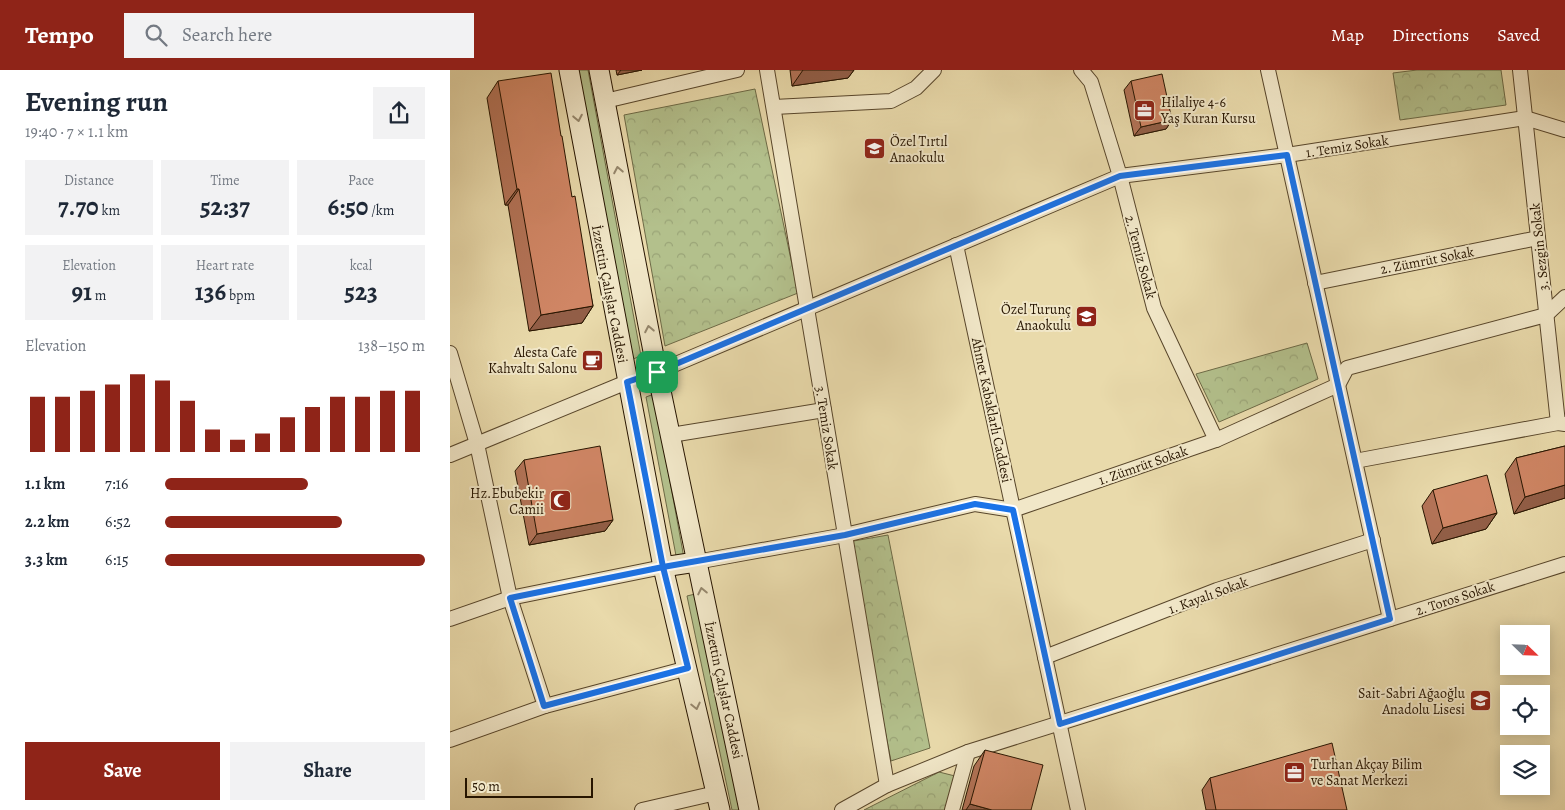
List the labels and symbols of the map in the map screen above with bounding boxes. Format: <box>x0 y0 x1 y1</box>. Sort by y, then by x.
place label: Hilaliye 4-6 Yaş Kuran Kursu <box>1160 93 1256 128</box>
office icon: Hilaliye 4-6 Yaş Kuran Kursu <box>1133 98 1157 122</box>
one-way arrow <box>572 114 582 122</box>
street label: 1. Temiz Sokak <box>1304 131 1390 162</box>
place label: Özel Tırtıl Anaokulu <box>889 132 948 167</box>
school or university icon: Özel Tırtıl Anaokulu <box>862 137 886 161</box>
one-way arrow <box>613 165 624 174</box>
street label: 3. Sezgin Sokak <box>1525 202 1554 292</box>
street label: 2. Temiz Sokak <box>1120 213 1161 301</box>
street label: İzzettin Çalışlar Caddesi <box>587 223 632 365</box>
street label: 2. Zümrüt Sokak <box>1379 242 1476 279</box>
place label: Özel Turunç Anaokulu <box>1001 300 1071 335</box>
school or university icon: Özel Turunç Anaokulu <box>1075 305 1099 329</box>
one-way arrow <box>644 325 655 333</box>
street label: Ahmet Kabaklarlı Caddesi <box>967 335 1016 485</box>
place label: Alesta Cafe Kahvaltı Salonu <box>488 343 577 378</box>
cafe icon: Alesta Cafe Kahvaltı Salonu <box>581 348 605 372</box>
pin <box>636 351 678 393</box>
street label: 3. Temiz Sokak <box>810 385 843 471</box>
street label: 1. Zümrüt Sokak <box>1096 441 1190 490</box>
place label: Hz.Ebubekir Camii <box>470 484 545 519</box>
mosque icon: Hz.Ebubekir Camii <box>548 489 572 513</box>
street label: 1. Kayalı Sokak <box>1166 572 1251 619</box>
street label: 2. Toros Sokak <box>1413 577 1497 620</box>
one-way arrow <box>698 587 708 596</box>
street label: İzzettin Çalışlar Caddesi <box>700 619 747 761</box>
north arrow <box>1500 625 1550 675</box>
place label: Sait-Sabri Ağaoğlu Anadolu Lisesi <box>1358 684 1465 719</box>
school or university icon: Sait-Sabri Ağaoğlu Anadolu Lisesi <box>1469 689 1493 713</box>
one-way arrow <box>690 701 701 710</box>
place label: Turhan Akçay Bilim ve Sanat Merkezi <box>1310 755 1423 790</box>
office icon: Turhan Akçay Bilim ve Sanat Merkezi <box>1283 760 1307 784</box>
scale bar <box>465 775 592 798</box>

